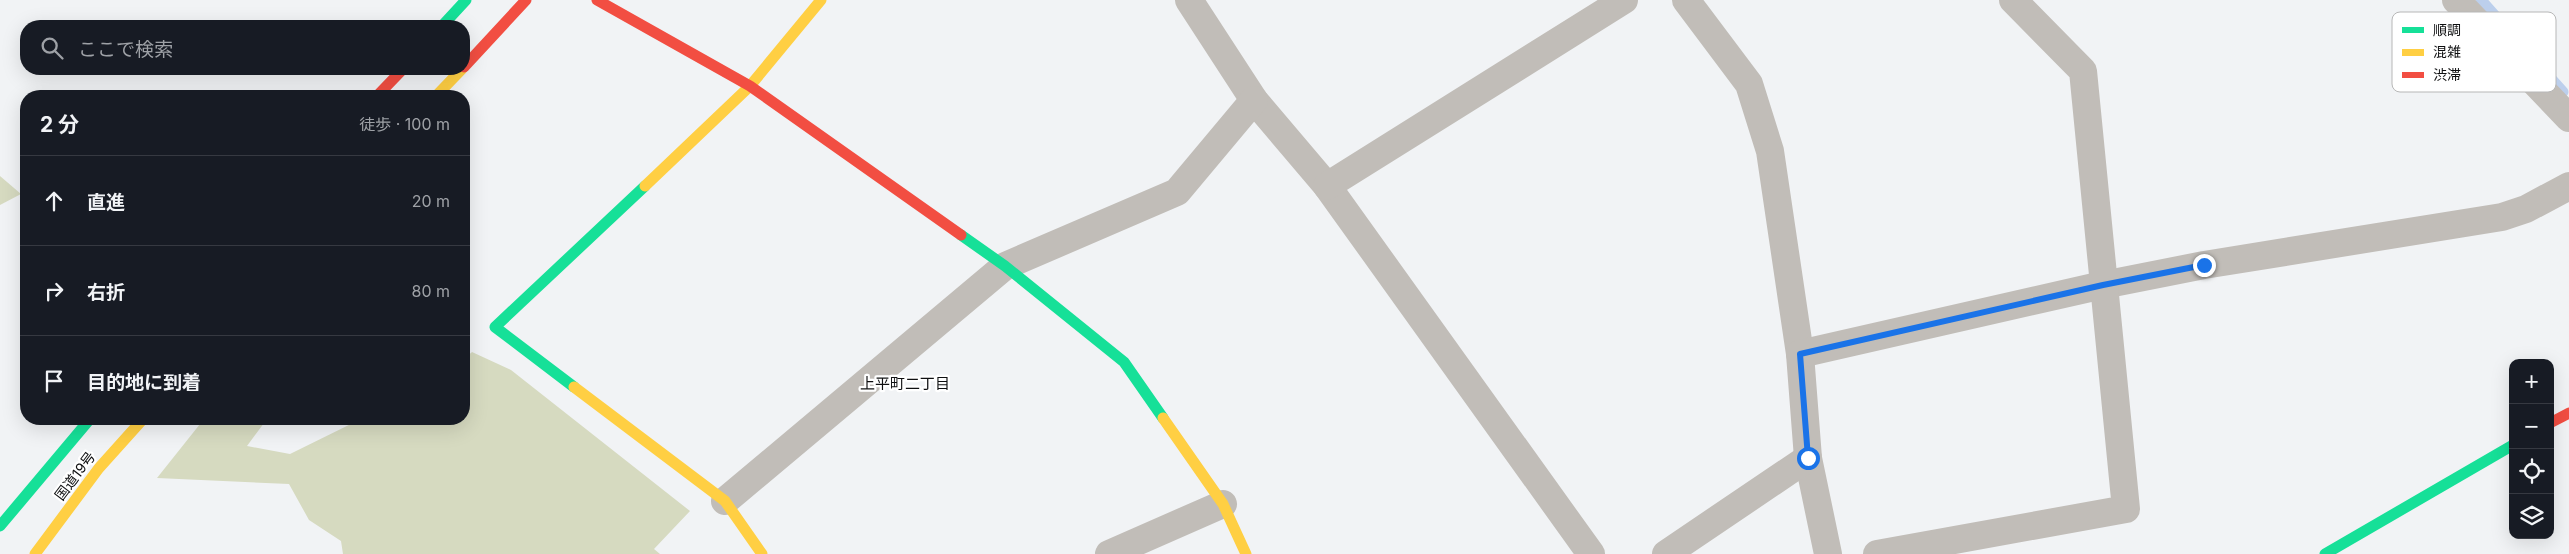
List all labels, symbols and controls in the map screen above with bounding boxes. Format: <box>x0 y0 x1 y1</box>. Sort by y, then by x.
legend <box>2392 12 2556 92</box>
search box <box>20 20 470 75</box>
text: 順調 <box>2433 21 2461 38</box>
icon: search <box>38 34 66 62</box>
text: ここで検索 <box>78 38 173 61</box>
text: 混雑 <box>2433 43 2461 60</box>
text: 渋滞 <box>2433 66 2461 83</box>
text: 2 分 <box>40 112 79 137</box>
text: 徒歩 · 100 m <box>359 114 450 134</box>
icon: ahead <box>40 187 68 215</box>
text: 直進 <box>87 191 125 214</box>
text: 20 m <box>412 191 450 211</box>
route end <box>2193 254 2216 277</box>
icon: right <box>40 277 68 305</box>
text: 右折 <box>87 281 125 304</box>
text: 80 m <box>411 281 450 301</box>
map controls <box>2509 359 2554 539</box>
button: + <box>2509 359 2554 404</box>
icon: arrive <box>40 367 68 395</box>
text: 目的地に到着 <box>87 371 201 394</box>
district label: 上平町二丁目 <box>860 374 950 393</box>
button: − <box>2509 404 2554 449</box>
route start <box>1797 447 1820 470</box>
street label: 国道19号 <box>51 448 98 503</box>
button: locate <box>2509 449 2554 494</box>
button: layers <box>2509 494 2554 539</box>

